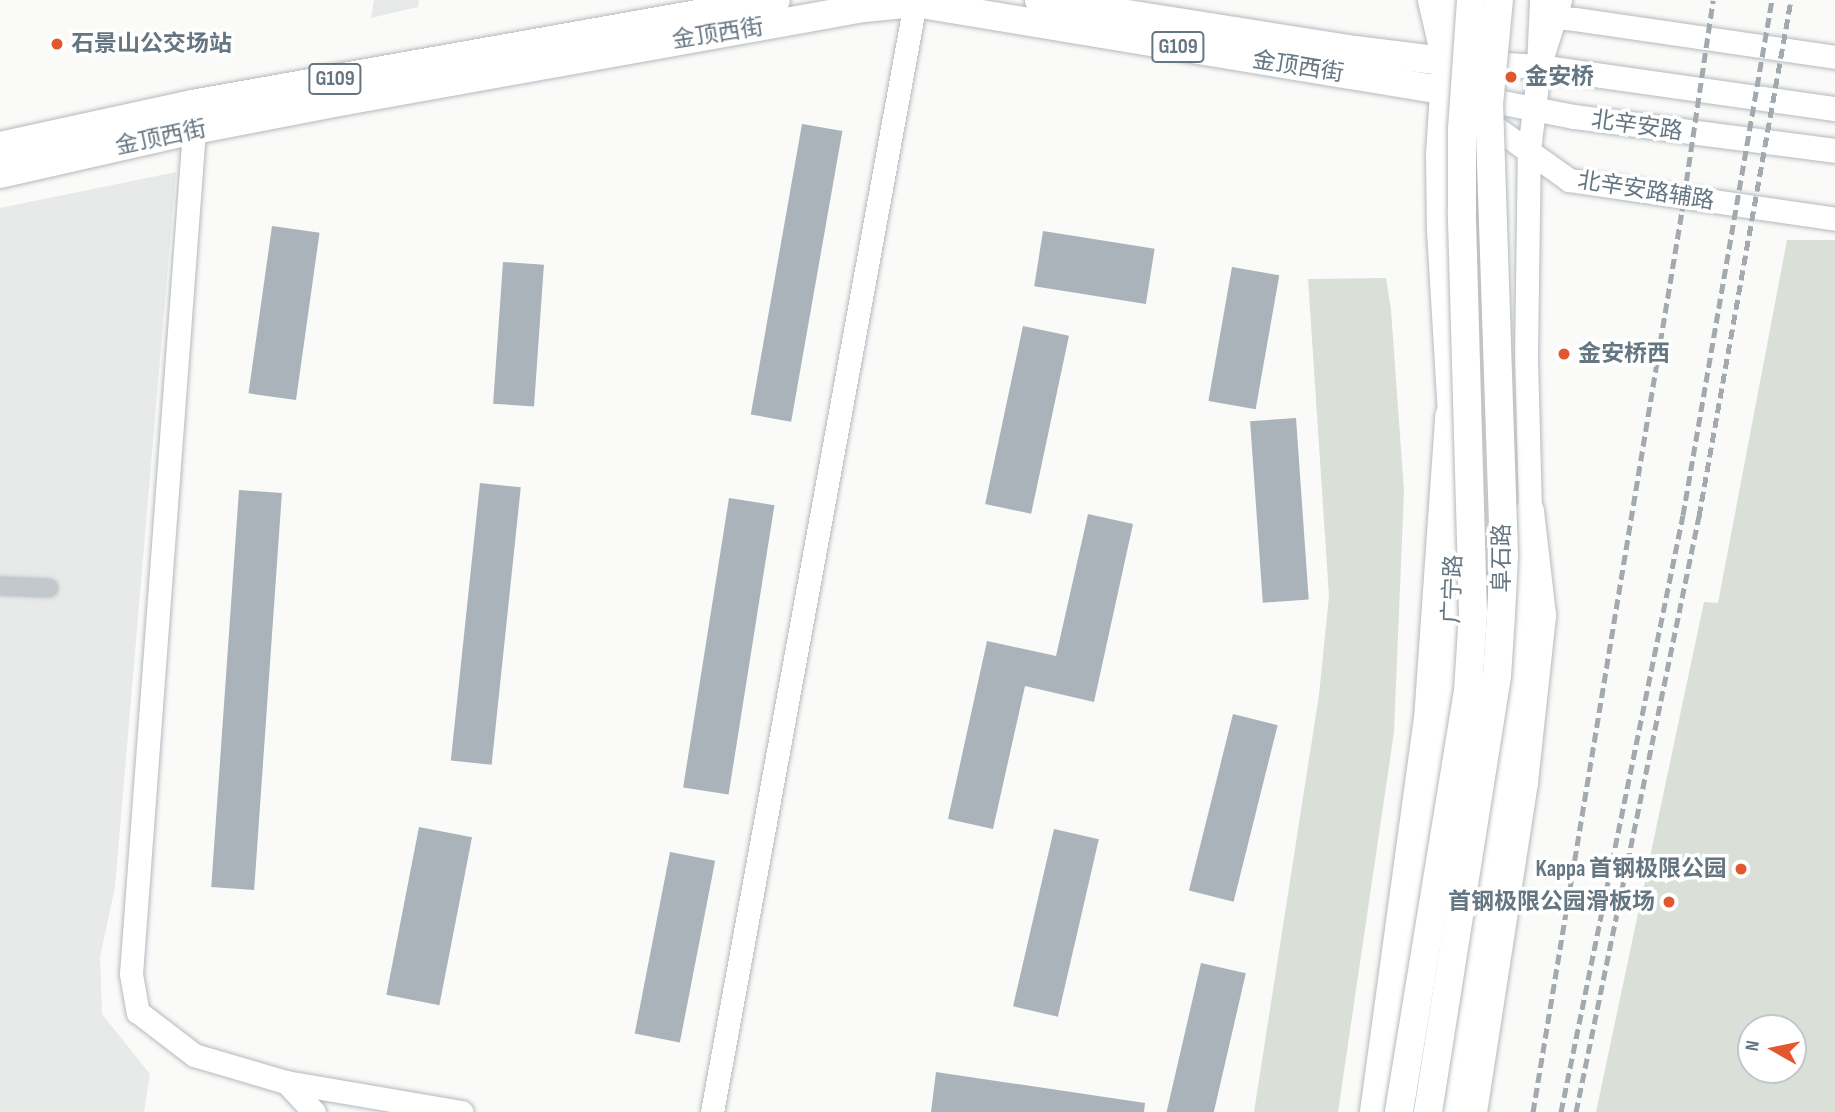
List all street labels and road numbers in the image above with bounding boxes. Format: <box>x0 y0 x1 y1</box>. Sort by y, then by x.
street label: 金顶西街 <box>670 13 766 55</box>
road number: G109 <box>1150 30 1206 64</box>
street label: 金顶西街 <box>1250 46 1346 88</box>
road number: G109 <box>307 62 363 96</box>
street label: 北辛安路 <box>1590 106 1684 146</box>
street label: 金顶西街 <box>113 115 209 161</box>
street label: 北辛安路辅路 <box>1576 167 1716 215</box>
street label: 阜石路 <box>1488 524 1516 592</box>
street label: 广宁路 <box>1438 554 1468 624</box>

